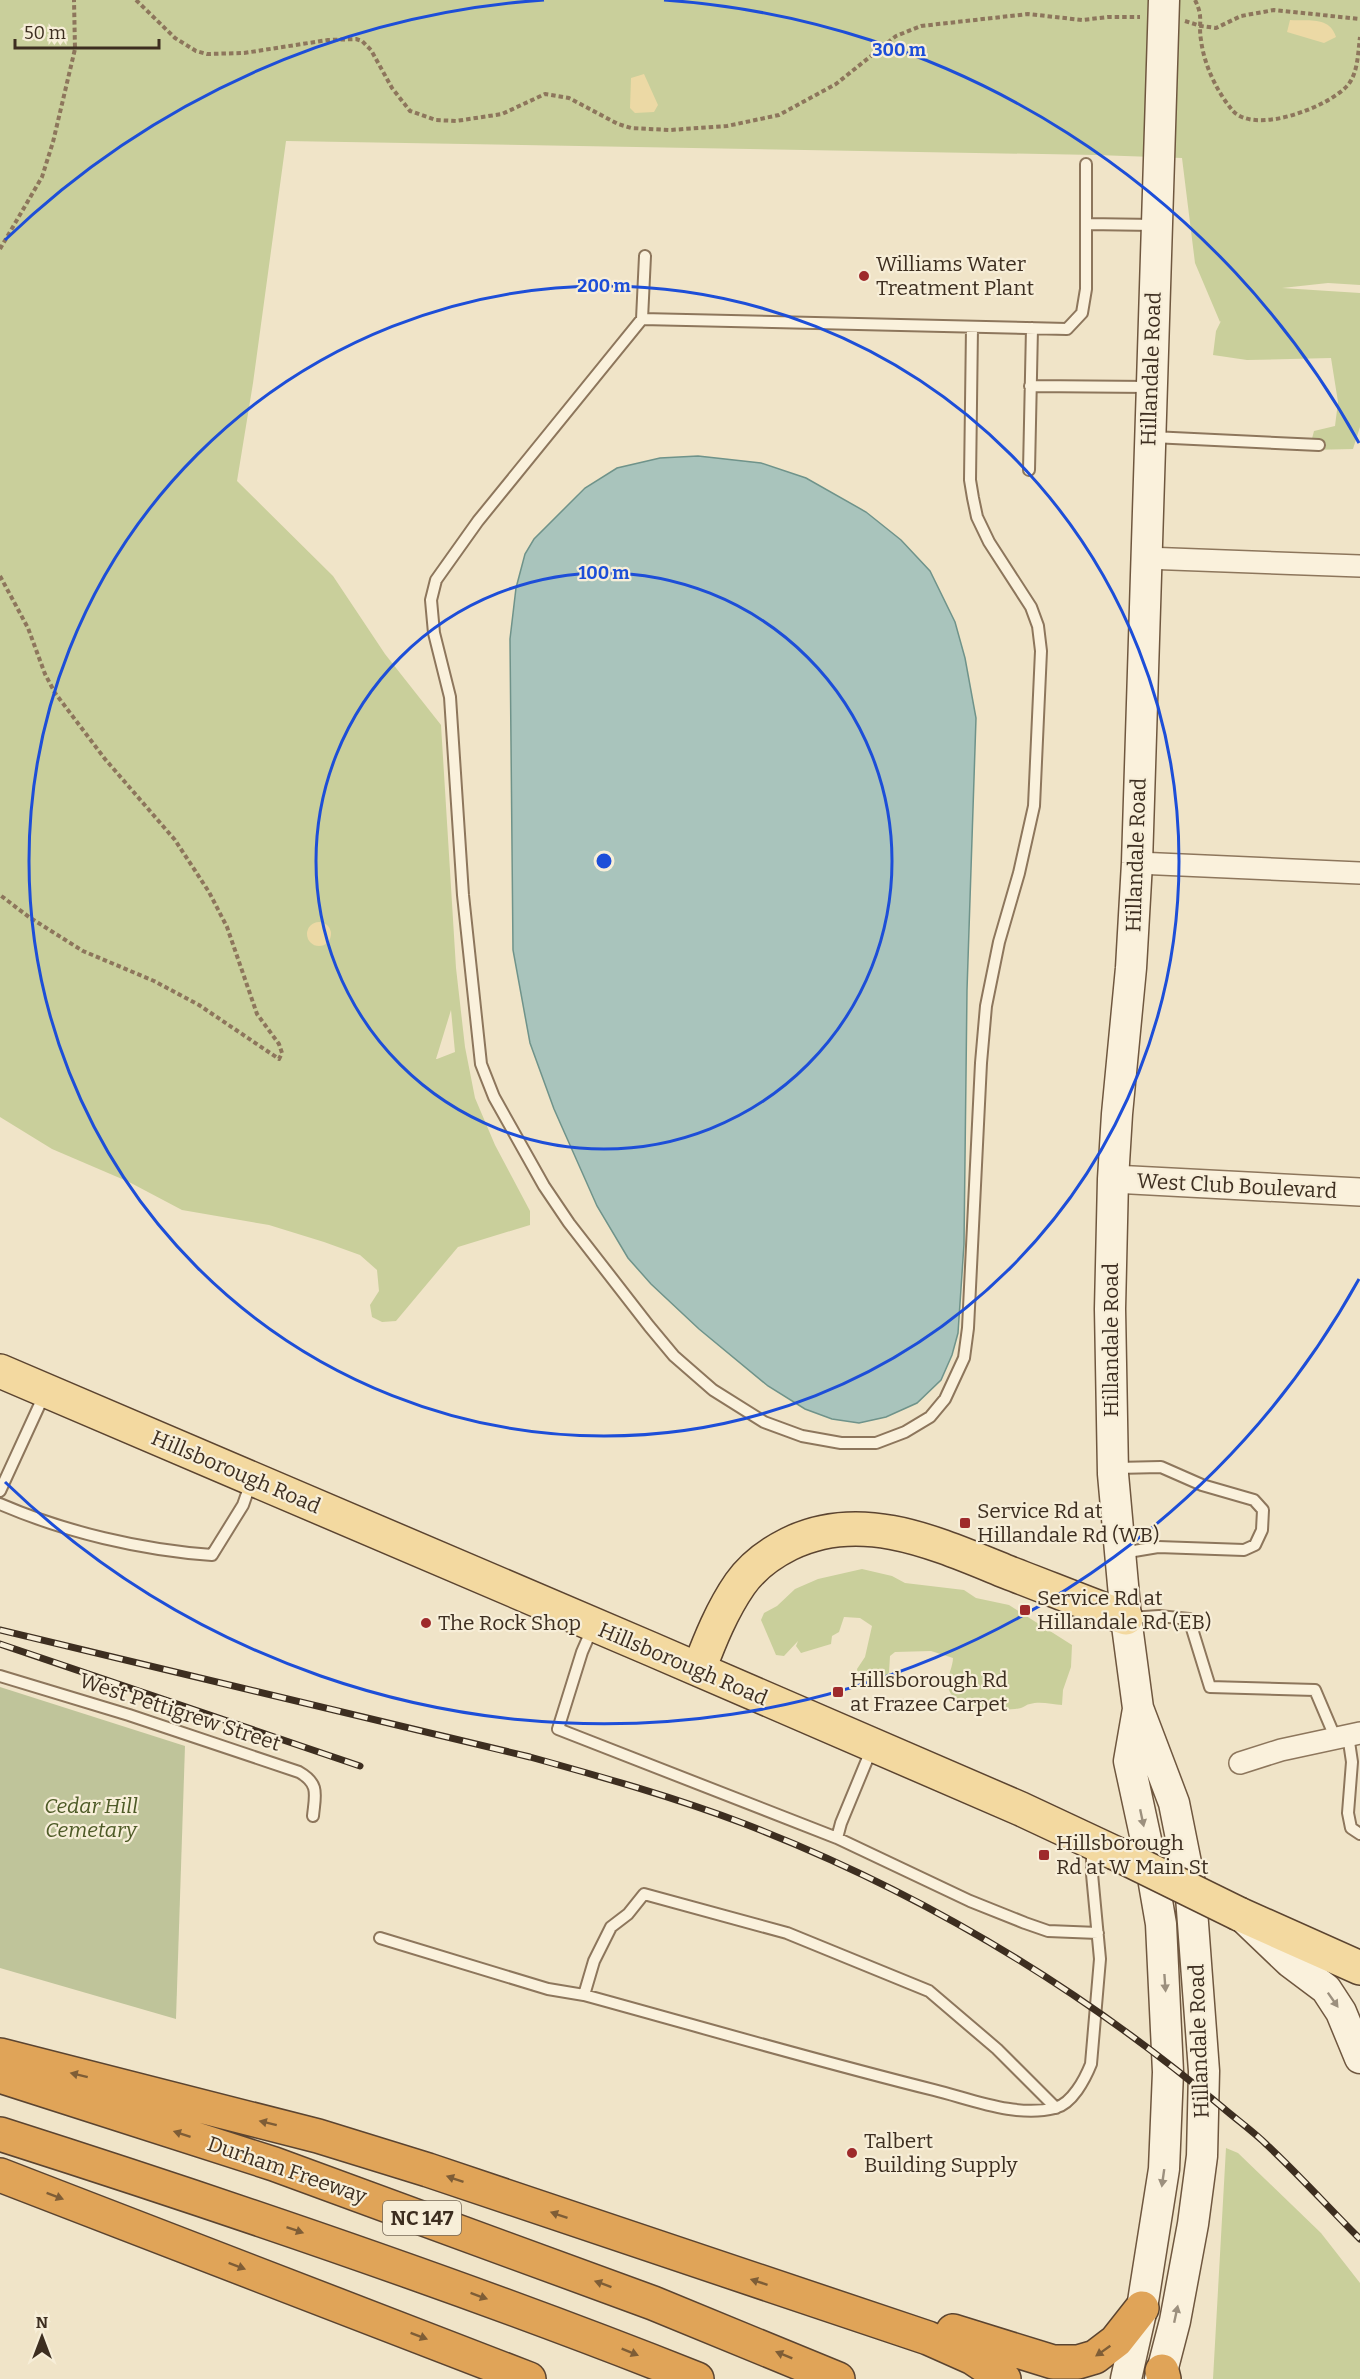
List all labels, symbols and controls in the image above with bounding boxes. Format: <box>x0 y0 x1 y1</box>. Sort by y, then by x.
scale bar <box>15 12 159 50</box>
text: 50 m <box>24 22 66 44</box>
text: 300 m <box>872 39 926 61</box>
place label: Williams Water Treatment Plant <box>876 251 1035 301</box>
marker: Williams Water Treatment Plant <box>857 269 871 283</box>
text: 200 m <box>577 275 631 297</box>
street label: Hillandale Road <box>1135 291 1167 447</box>
text: 100 m <box>578 562 630 584</box>
street label: Hillandale Road <box>1120 777 1152 933</box>
centre of rings <box>594 851 614 871</box>
street label: West Club Boulevard <box>1136 1168 1338 1204</box>
street label: Hillandale Road <box>1098 1263 1124 1417</box>
street label: Hillsborough Road <box>147 1425 325 1519</box>
place label: Service Rd at Hillandale Rd (WB) <box>977 1498 1159 1548</box>
marker: Service Rd at Hillandale Rd (WB) <box>958 1516 972 1530</box>
place label: Service Rd at Hillandale Rd (EB) <box>1037 1585 1212 1635</box>
marker: Service Rd at Hillandale Rd (EB) <box>1018 1603 1032 1617</box>
place label: The Rock Shop <box>438 1610 581 1636</box>
marker: The Rock Shop <box>419 1616 433 1630</box>
street label: Hillsborough Road <box>594 1617 772 1711</box>
street label: West Pettigrew Street <box>76 1667 284 1757</box>
place label: Hillsborough Rd at Frazee Carpet <box>850 1667 1008 1717</box>
marker: Hillsborough Rd at Frazee Carpet <box>831 1685 845 1699</box>
park label: Cedar Hill Cemetary <box>44 1793 138 1843</box>
one-way arrow <box>1137 1809 1147 1827</box>
place label: Hillsborough Rd at W Main St <box>1056 1830 1209 1880</box>
marker: Hillsborough Rd at W Main St <box>1037 1848 1051 1862</box>
street label: Hillandale Road <box>1183 1963 1215 2119</box>
one-way arrow <box>1160 1973 1170 1992</box>
one-way arrow <box>1328 1992 1339 2009</box>
one-way arrow <box>70 2070 88 2079</box>
one-way arrow <box>259 2118 277 2127</box>
place label: Talbert Building Supply <box>864 2128 1018 2178</box>
one-way arrow <box>173 2129 191 2138</box>
street label: Durham Freeway <box>204 2131 371 2210</box>
marker: Talbert Building Supply <box>845 2146 859 2160</box>
one-way arrow <box>1158 2168 1167 2187</box>
one-way arrow <box>446 2173 464 2183</box>
one-way arrow <box>46 2191 64 2201</box>
road number: NC 147 <box>383 2201 461 2235</box>
one-way arrow <box>550 2209 568 2219</box>
one-way arrow <box>286 2226 304 2236</box>
one-way arrow <box>228 2261 246 2271</box>
one-way arrow <box>750 2277 768 2287</box>
one-way arrow <box>593 2279 611 2289</box>
one-way arrow <box>470 2292 488 2301</box>
one-way arrow <box>1172 2305 1182 2323</box>
north arrow <box>12 2307 72 2367</box>
text: N <box>36 2313 48 2332</box>
one-way arrow <box>410 2331 428 2341</box>
one-way arrow <box>1095 2345 1111 2357</box>
one-way arrow <box>621 2348 639 2358</box>
one-way arrow <box>775 2350 793 2359</box>

